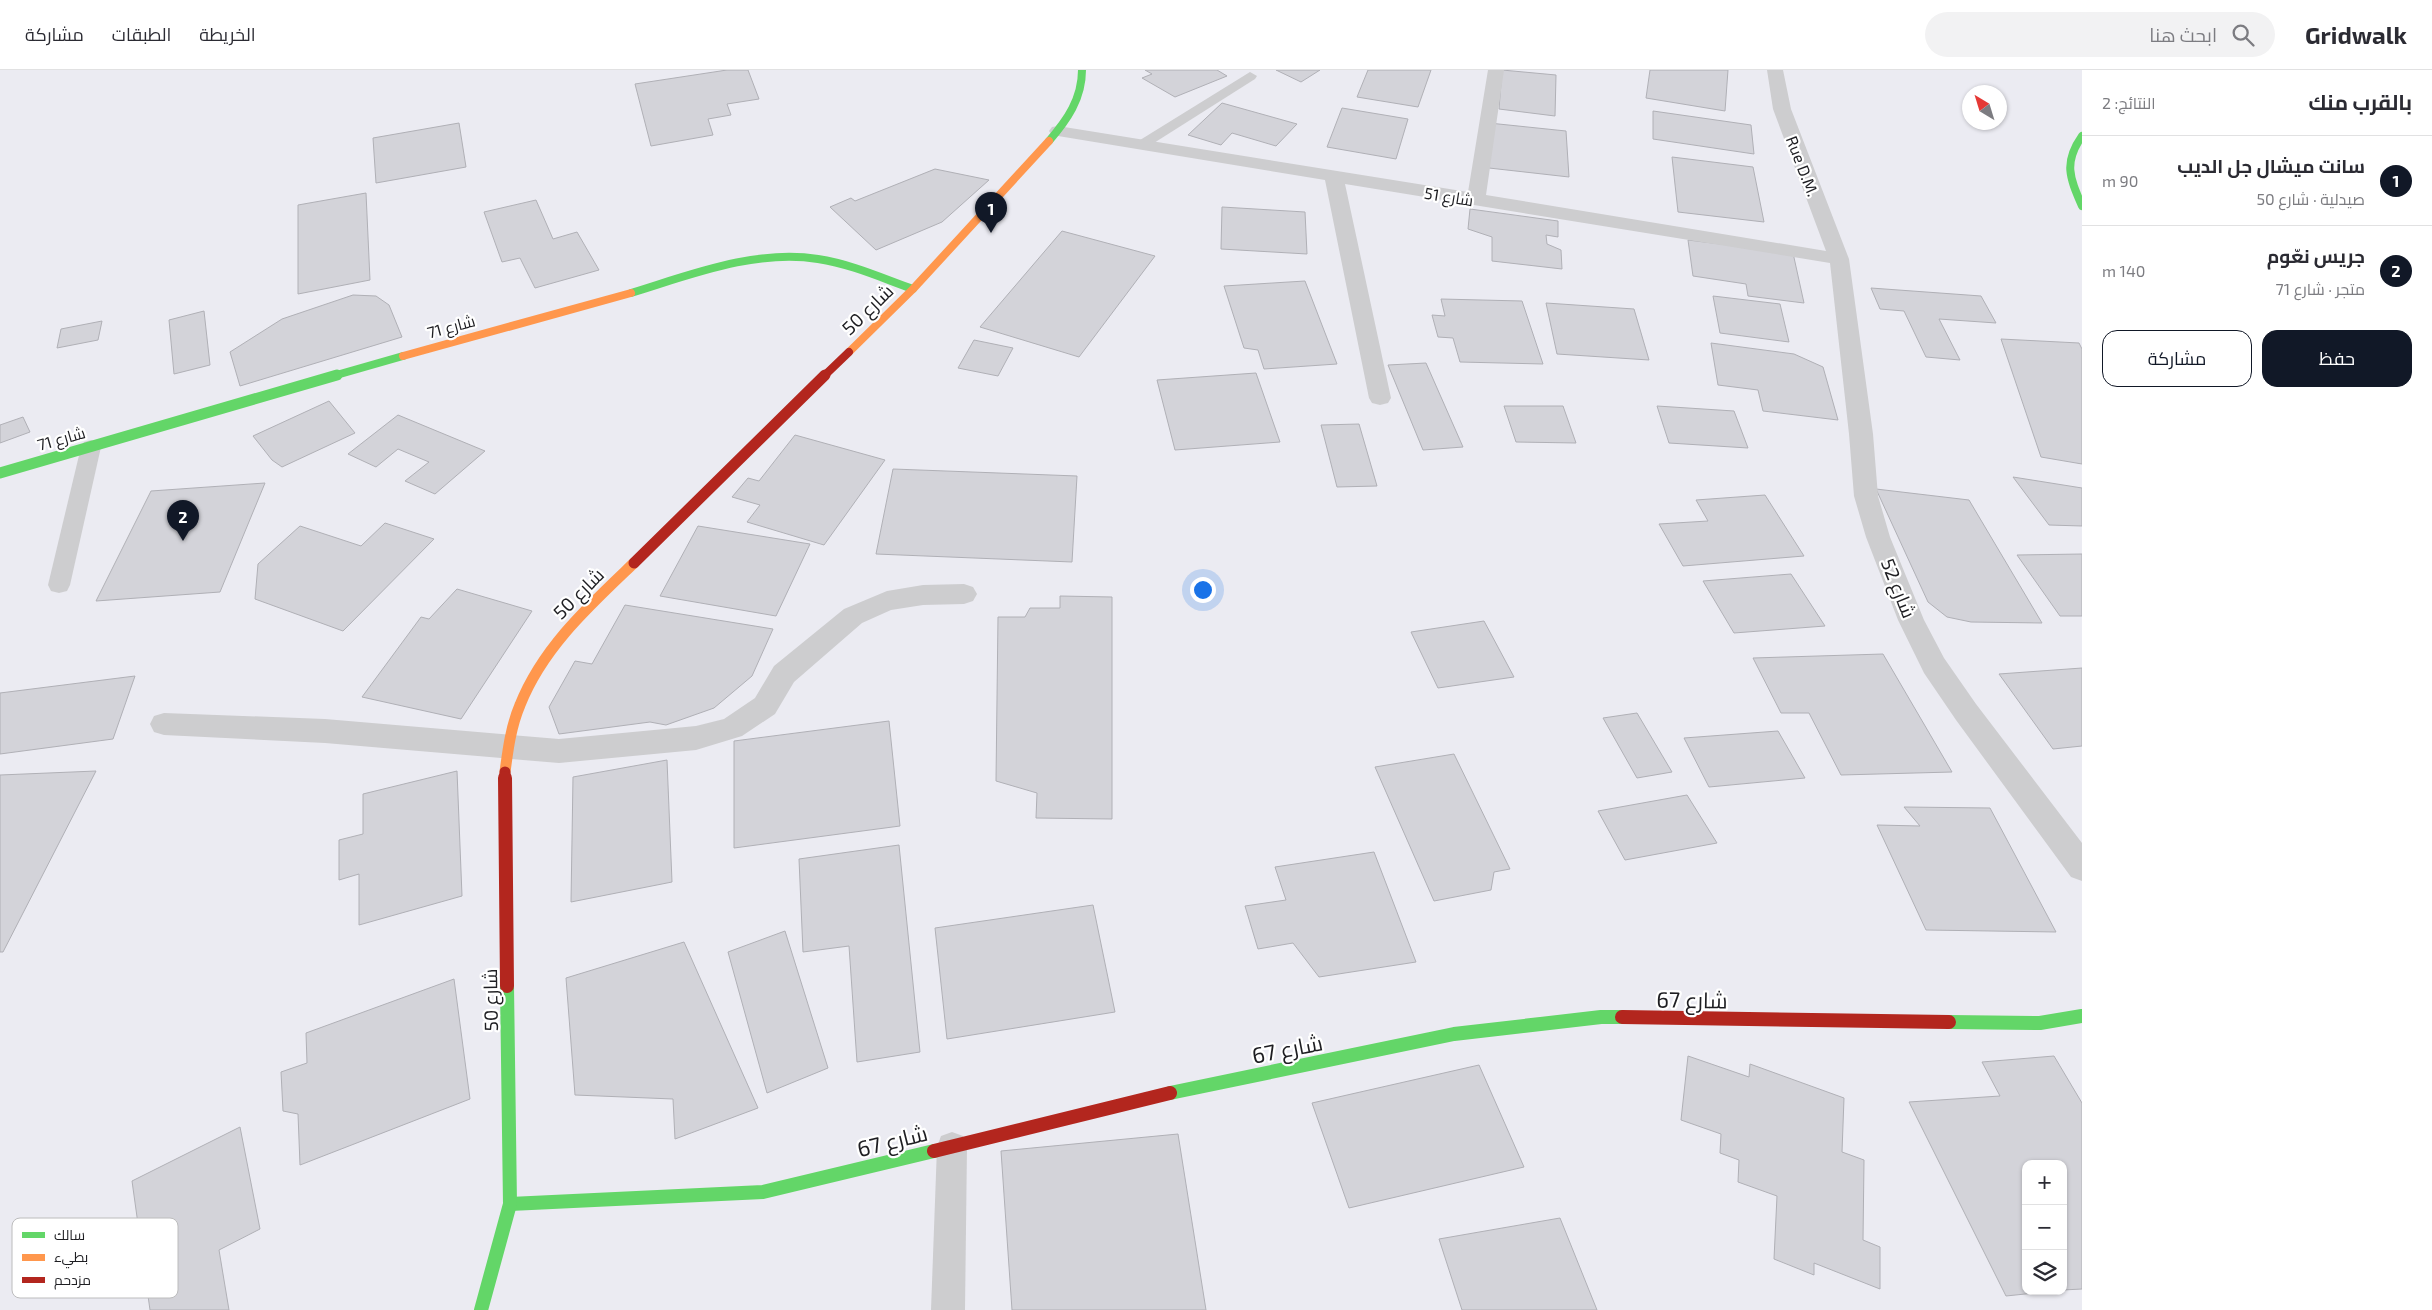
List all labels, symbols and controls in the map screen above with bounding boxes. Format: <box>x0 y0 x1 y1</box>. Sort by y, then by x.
search box <box>1925 12 2275 57</box>
text: Gridwalk <box>2305 20 2407 49</box>
icon: search <box>2229 21 2257 49</box>
text: مشاركة <box>25 23 84 45</box>
text: الطبقات <box>112 23 171 45</box>
text: الخريطة <box>199 23 256 45</box>
text: ابحث هنا <box>2149 23 2217 46</box>
north arrow <box>1962 85 2007 130</box>
text: بالقرب منك <box>2308 89 2412 114</box>
text: النتائج: 2 <box>2102 93 2156 112</box>
street label: Rue D.M. <box>1783 133 1823 199</box>
text: سانت ميشال جل الديب <box>2177 154 2365 177</box>
text: 90 m <box>2102 171 2138 190</box>
text: 1 <box>2393 171 2399 190</box>
street label: شارع 51 <box>1423 183 1475 212</box>
text: صيدلية · شارع 50 <box>2257 189 2365 208</box>
pin: 1 <box>975 192 1007 233</box>
text: جريس نعّوم <box>2267 244 2365 267</box>
text: 140 m <box>2102 261 2145 280</box>
text: 2 <box>2391 261 2401 280</box>
street label: شارع 50 <box>836 279 900 341</box>
text: متجر · شارع 71 <box>2276 279 2365 298</box>
street label: شارع 71 <box>425 310 478 344</box>
button: مشاركة <box>2102 330 2252 387</box>
button: حفظ <box>2262 330 2412 387</box>
street label: شارع 71 <box>35 422 88 457</box>
pin: 2 <box>167 500 199 541</box>
street label: شارع 52 <box>1874 555 1921 622</box>
street label: شارع 50 <box>548 563 610 625</box>
your location <box>1190 577 1216 603</box>
street label: شارع 50 <box>478 968 505 1032</box>
street label: شارع 67 <box>1656 985 1728 1016</box>
street label: شارع 67 <box>1249 1028 1325 1071</box>
street label: شارع 67 <box>854 1119 931 1164</box>
map controls <box>2022 1160 2067 1295</box>
button: + <box>2022 1160 2067 1205</box>
button: − <box>2022 1205 2067 1250</box>
legend <box>12 1218 178 1298</box>
text: سالك <box>54 1226 85 1243</box>
text: بطيء <box>54 1248 88 1269</box>
button: layers <box>2022 1250 2067 1295</box>
text: مزدحم <box>54 1271 91 1290</box>

